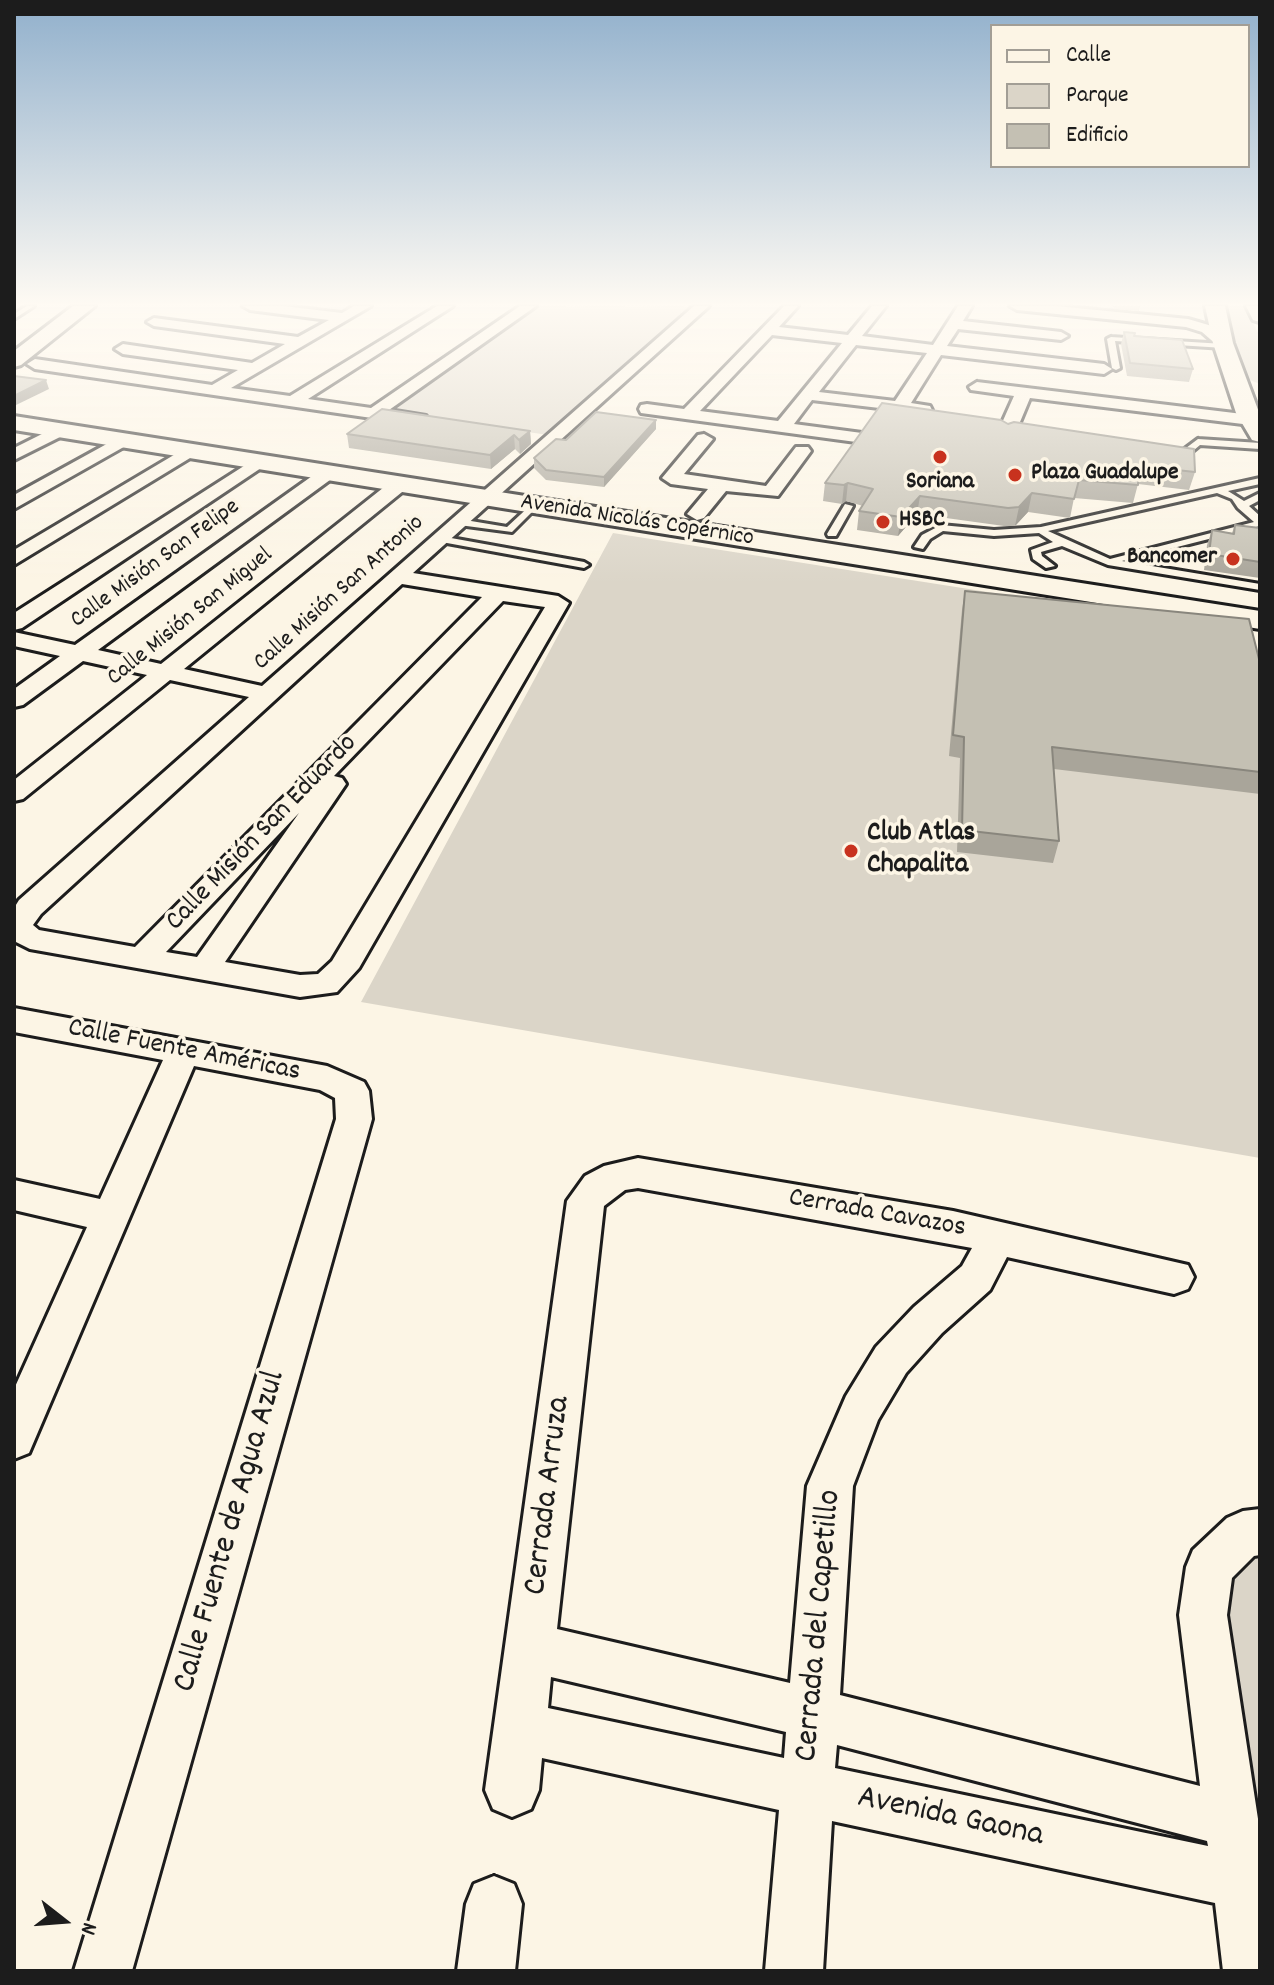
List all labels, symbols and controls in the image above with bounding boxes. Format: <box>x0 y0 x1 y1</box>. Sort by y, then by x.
legend <box>990 24 1250 168</box>
text: Calle <box>1066 39 1111 73</box>
text: Parque <box>1066 79 1129 113</box>
text: Edificio <box>1066 119 1128 153</box>
marker: Soriana <box>931 448 949 466</box>
place label: Plaza Guadalupe <box>1031 461 1179 489</box>
marker: Plaza Guadalupe <box>1006 466 1024 484</box>
place label: Soriana <box>906 470 974 498</box>
street label: Avenida Nicolás Copérnico <box>518 489 756 555</box>
street label: Calle Misión San Felipe <box>66 494 246 636</box>
place label: HSBC <box>899 508 945 536</box>
street label: Calle Misión San Antonio <box>249 510 431 678</box>
marker: HSBC <box>874 513 892 531</box>
street label: Calle Misión San Miguel <box>102 542 280 694</box>
place label: Bancomer <box>1127 545 1217 573</box>
marker: Bancomer <box>1224 550 1242 568</box>
street label: Calle Misión San Eduardo <box>160 728 366 940</box>
place label: Club Atlas Chapalita <box>867 818 975 884</box>
marker: Club Atlas Chapalita <box>842 842 860 860</box>
street label: Calle Fuente Américas <box>65 1013 303 1091</box>
street label: Cerrada Cavazos <box>786 1183 968 1247</box>
street label: Calle Fuente de Agua Azul <box>167 1367 297 1697</box>
street label: Cerrada Arruza <box>518 1394 582 1598</box>
street label: Cerrada del Capetillo <box>789 1488 853 1764</box>
street label: Avenida Gaona <box>853 1779 1047 1859</box>
north arrow <box>24 1881 104 1961</box>
text: N <box>71 1918 104 1938</box>

